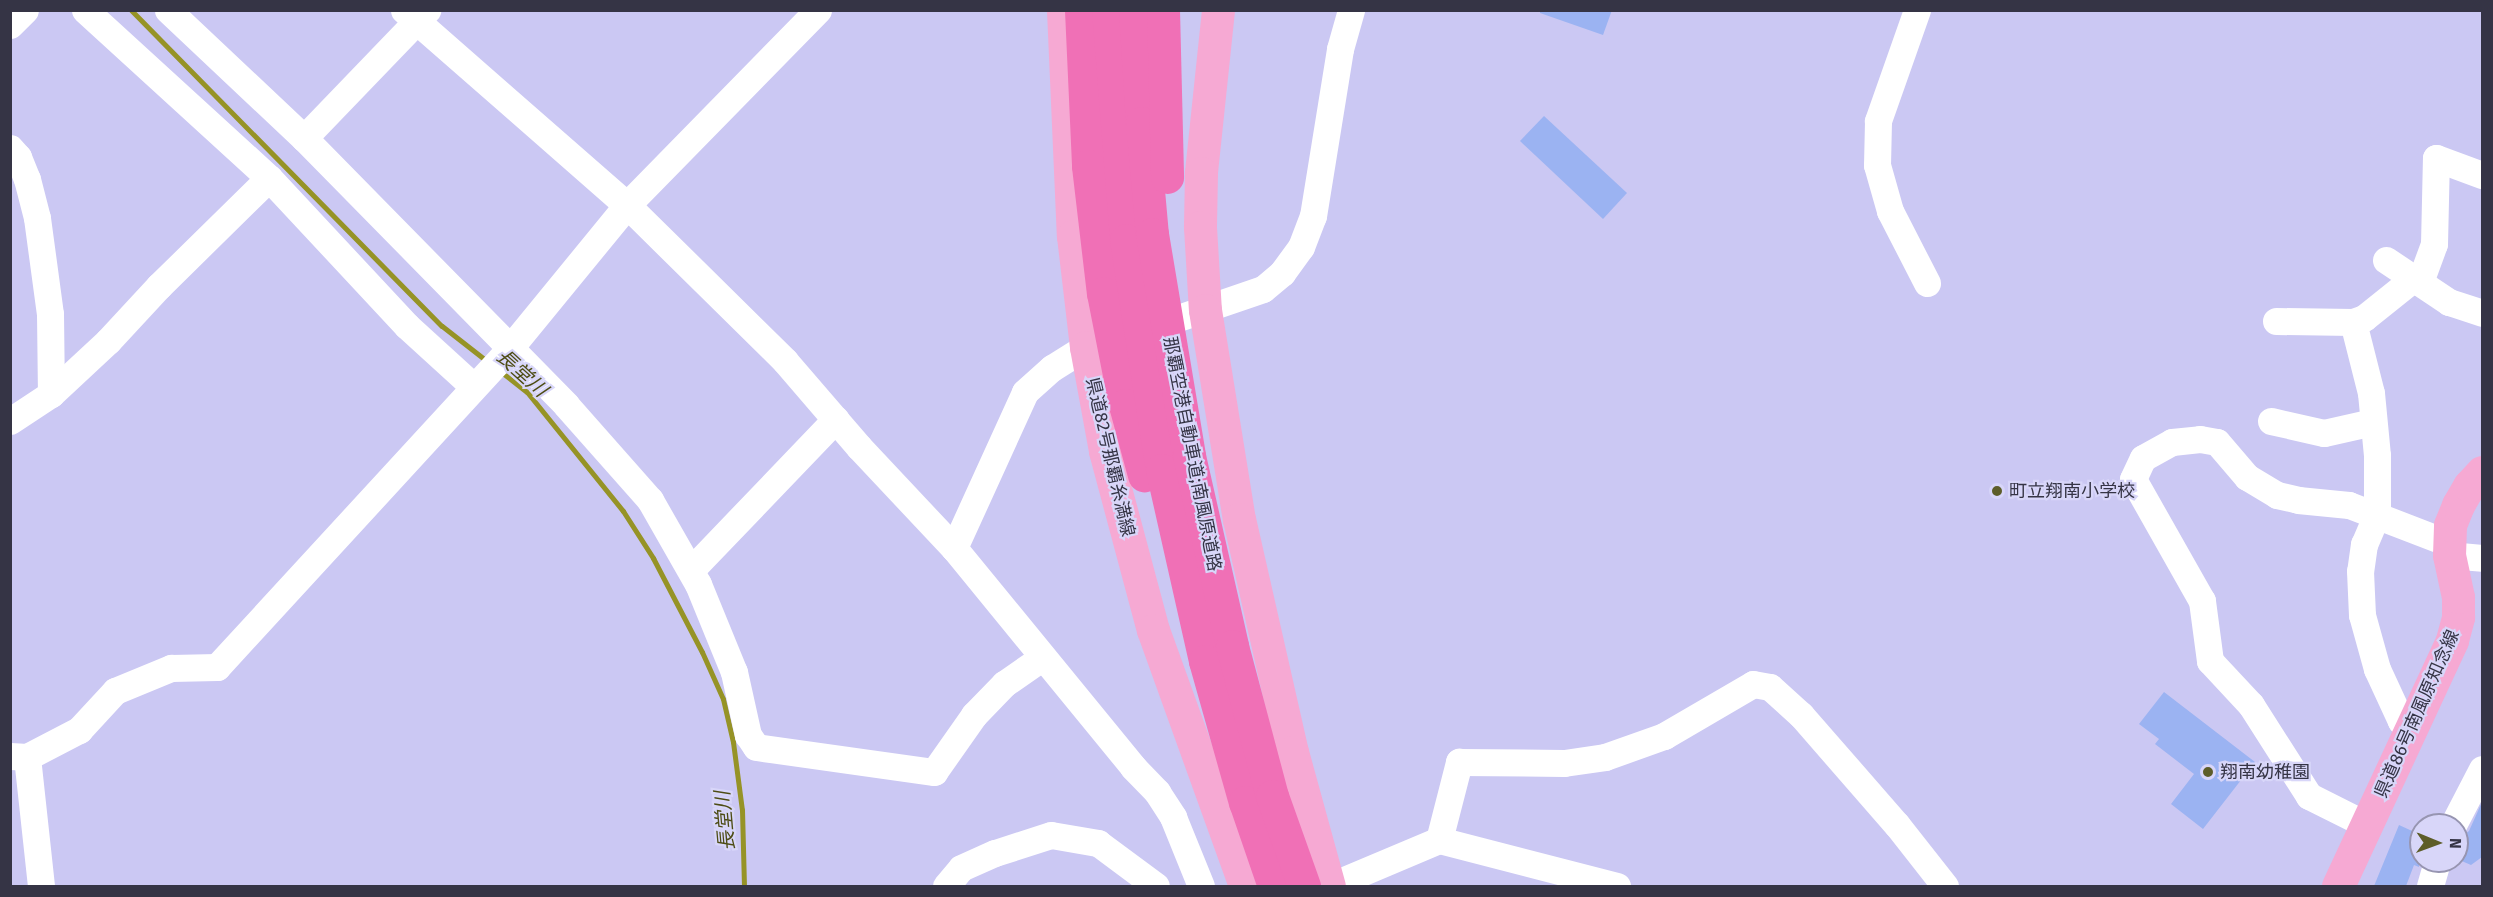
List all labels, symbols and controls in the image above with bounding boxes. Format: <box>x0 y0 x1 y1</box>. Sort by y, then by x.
street label: 那覇空港自動車道;南風原道路 <box>1159 335 1225 573</box>
water label: 長堂川 <box>492 344 552 402</box>
street label: 県道82号那覇糸満線 <box>1081 375 1139 539</box>
place label: 町立翔南小学校 <box>2009 480 2135 502</box>
marker: 町立翔南小学校 <box>1990 484 2004 498</box>
street label: 県道86号南風原知念線 <box>2370 627 2464 801</box>
place label: 翔南幼稚園 <box>2220 761 2310 783</box>
marker: 翔南幼稚園 <box>2201 765 2215 779</box>
water label: 長堂川 <box>710 790 740 852</box>
north arrow <box>2409 813 2469 873</box>
text: N <box>2446 838 2465 849</box>

